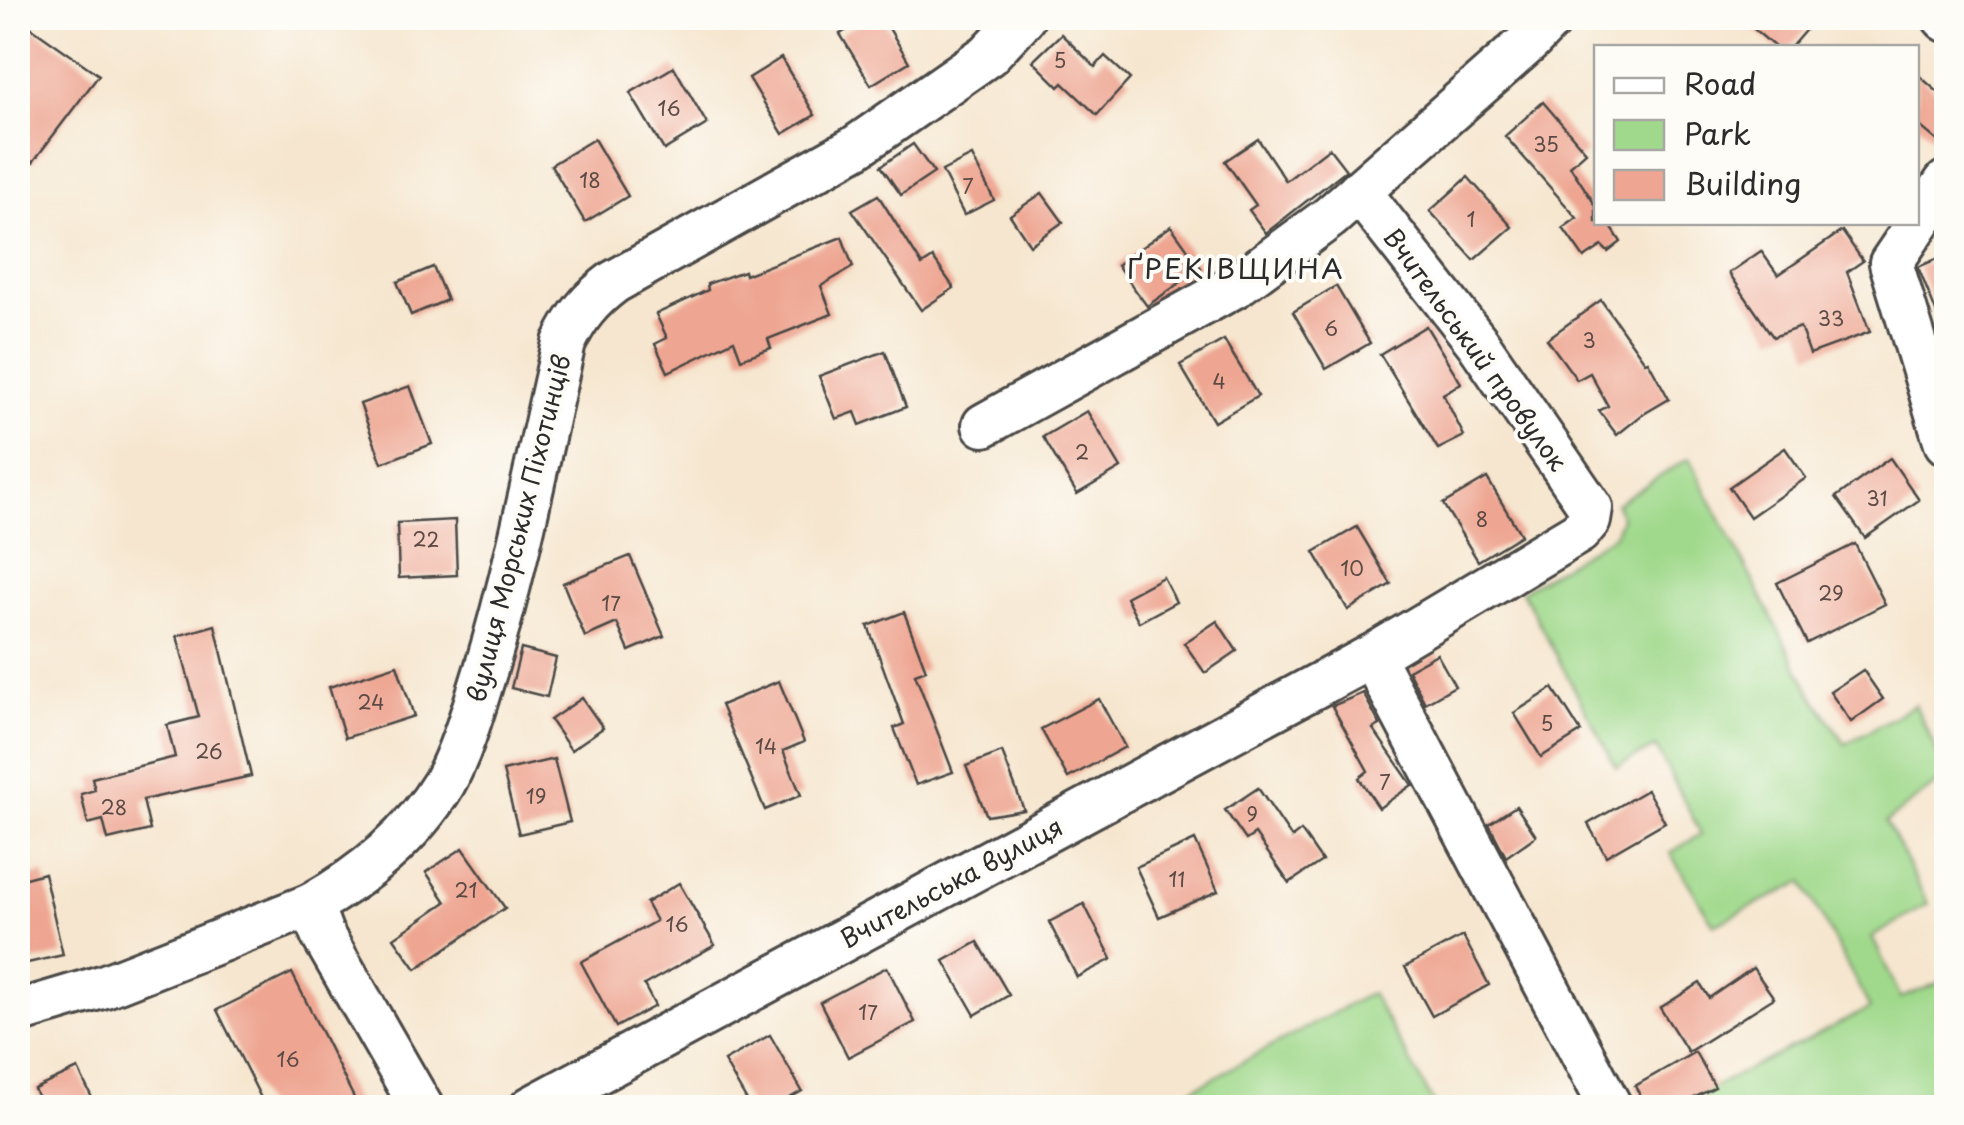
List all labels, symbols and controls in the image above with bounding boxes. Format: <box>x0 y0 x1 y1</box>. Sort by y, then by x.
house number: 5 <box>1054 45 1066 75</box>
legend <box>1594 45 1919 225</box>
text: Road <box>1684 60 1757 105</box>
house number: 16 <box>658 93 681 123</box>
text: Park <box>1684 110 1751 155</box>
house number: 35 <box>1533 129 1559 159</box>
text: Building <box>1684 160 1801 205</box>
house number: 18 <box>579 165 601 195</box>
house number: 7 <box>962 171 974 201</box>
house number: 1 <box>1467 204 1475 234</box>
street label: Вчительський провулок <box>1375 220 1577 478</box>
district label: ҐРЕКІВЩИНА <box>1127 246 1345 289</box>
house number: 33 <box>1818 303 1844 333</box>
house number: 6 <box>1324 313 1338 343</box>
house number: 3 <box>1582 325 1596 355</box>
street label: вулиця Морських Піхотинців <box>456 350 580 706</box>
house number: 4 <box>1212 366 1226 396</box>
house number: 2 <box>1075 437 1089 467</box>
house number: 31 <box>1867 483 1887 513</box>
house number: 8 <box>1476 504 1488 534</box>
house number: 22 <box>413 524 439 554</box>
house number: 10 <box>1340 553 1364 583</box>
house number: 29 <box>1818 578 1844 608</box>
house number: 17 <box>601 588 621 618</box>
house number: 24 <box>358 687 384 717</box>
house number: 5 <box>1541 708 1553 738</box>
house number: 14 <box>755 731 777 761</box>
house number: 26 <box>195 736 223 766</box>
house number: 7 <box>1379 767 1391 797</box>
house number: 19 <box>526 781 546 811</box>
house number: 28 <box>101 792 127 822</box>
house number: 9 <box>1246 799 1258 829</box>
street label: Вчительська вулиця <box>833 807 1069 957</box>
house number: 11 <box>1169 864 1185 894</box>
house number: 21 <box>454 875 478 905</box>
house number: 16 <box>666 909 689 939</box>
house number: 17 <box>858 997 878 1027</box>
house number: 16 <box>277 1044 300 1074</box>

